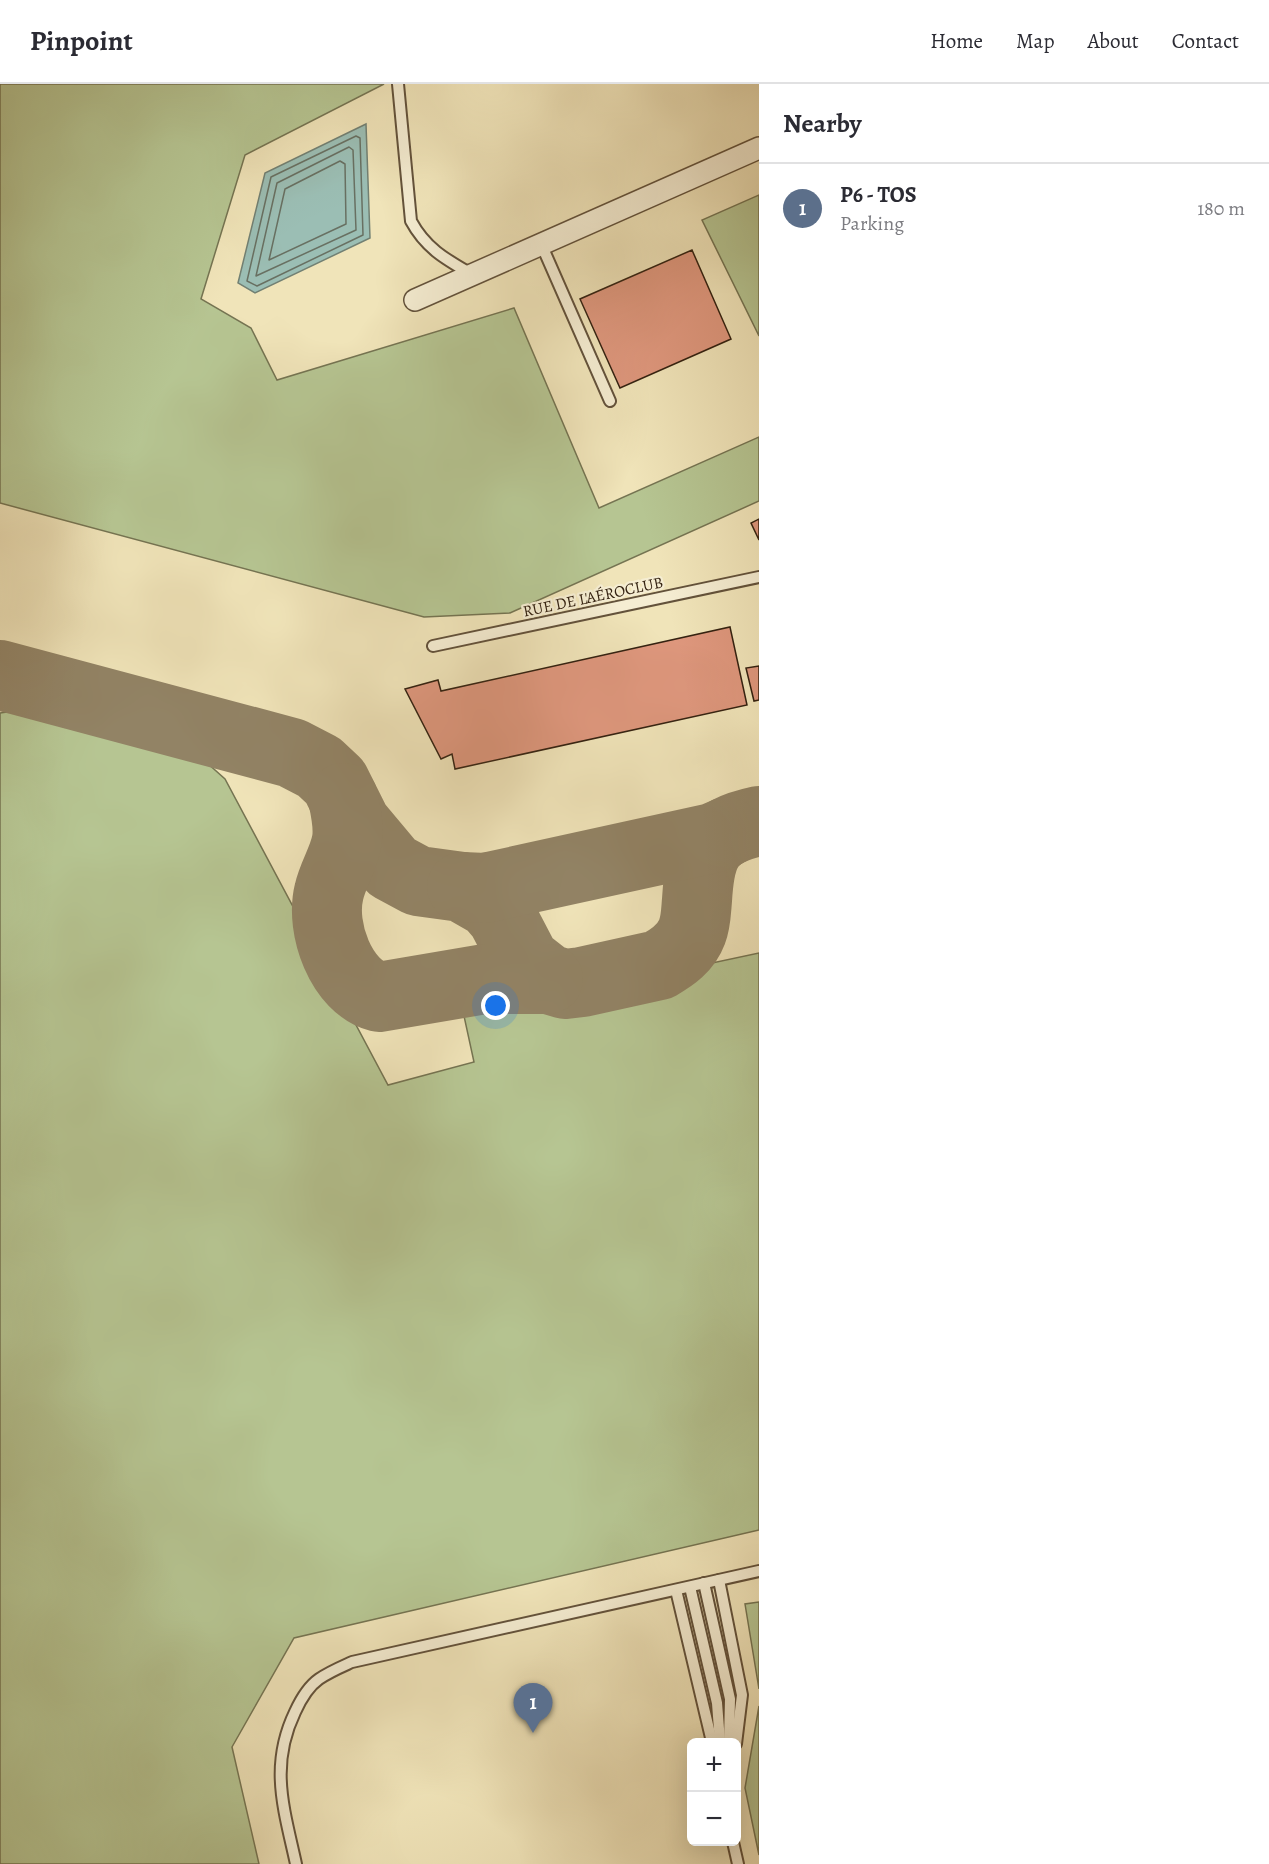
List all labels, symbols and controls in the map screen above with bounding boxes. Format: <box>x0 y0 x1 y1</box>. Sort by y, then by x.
text: Pinpoint <box>30 22 133 60</box>
text: Home <box>930 27 983 55</box>
text: Map <box>1016 27 1054 55</box>
text: About <box>1087 27 1139 55</box>
text: Contact <box>1172 27 1239 55</box>
text: Nearby <box>783 106 862 141</box>
text: P6 - TOS <box>840 180 917 210</box>
text: 1 <box>799 195 806 222</box>
text: 180 m <box>1197 195 1245 222</box>
text: Parking <box>840 210 904 237</box>
street label: RUE DE L'AÉROCLUB <box>521 571 665 623</box>
your location <box>481 991 510 1020</box>
pin: 1 <box>514 1684 552 1733</box>
map controls <box>687 1738 741 1846</box>
button: + <box>687 1738 741 1792</box>
button: − <box>687 1792 741 1846</box>

